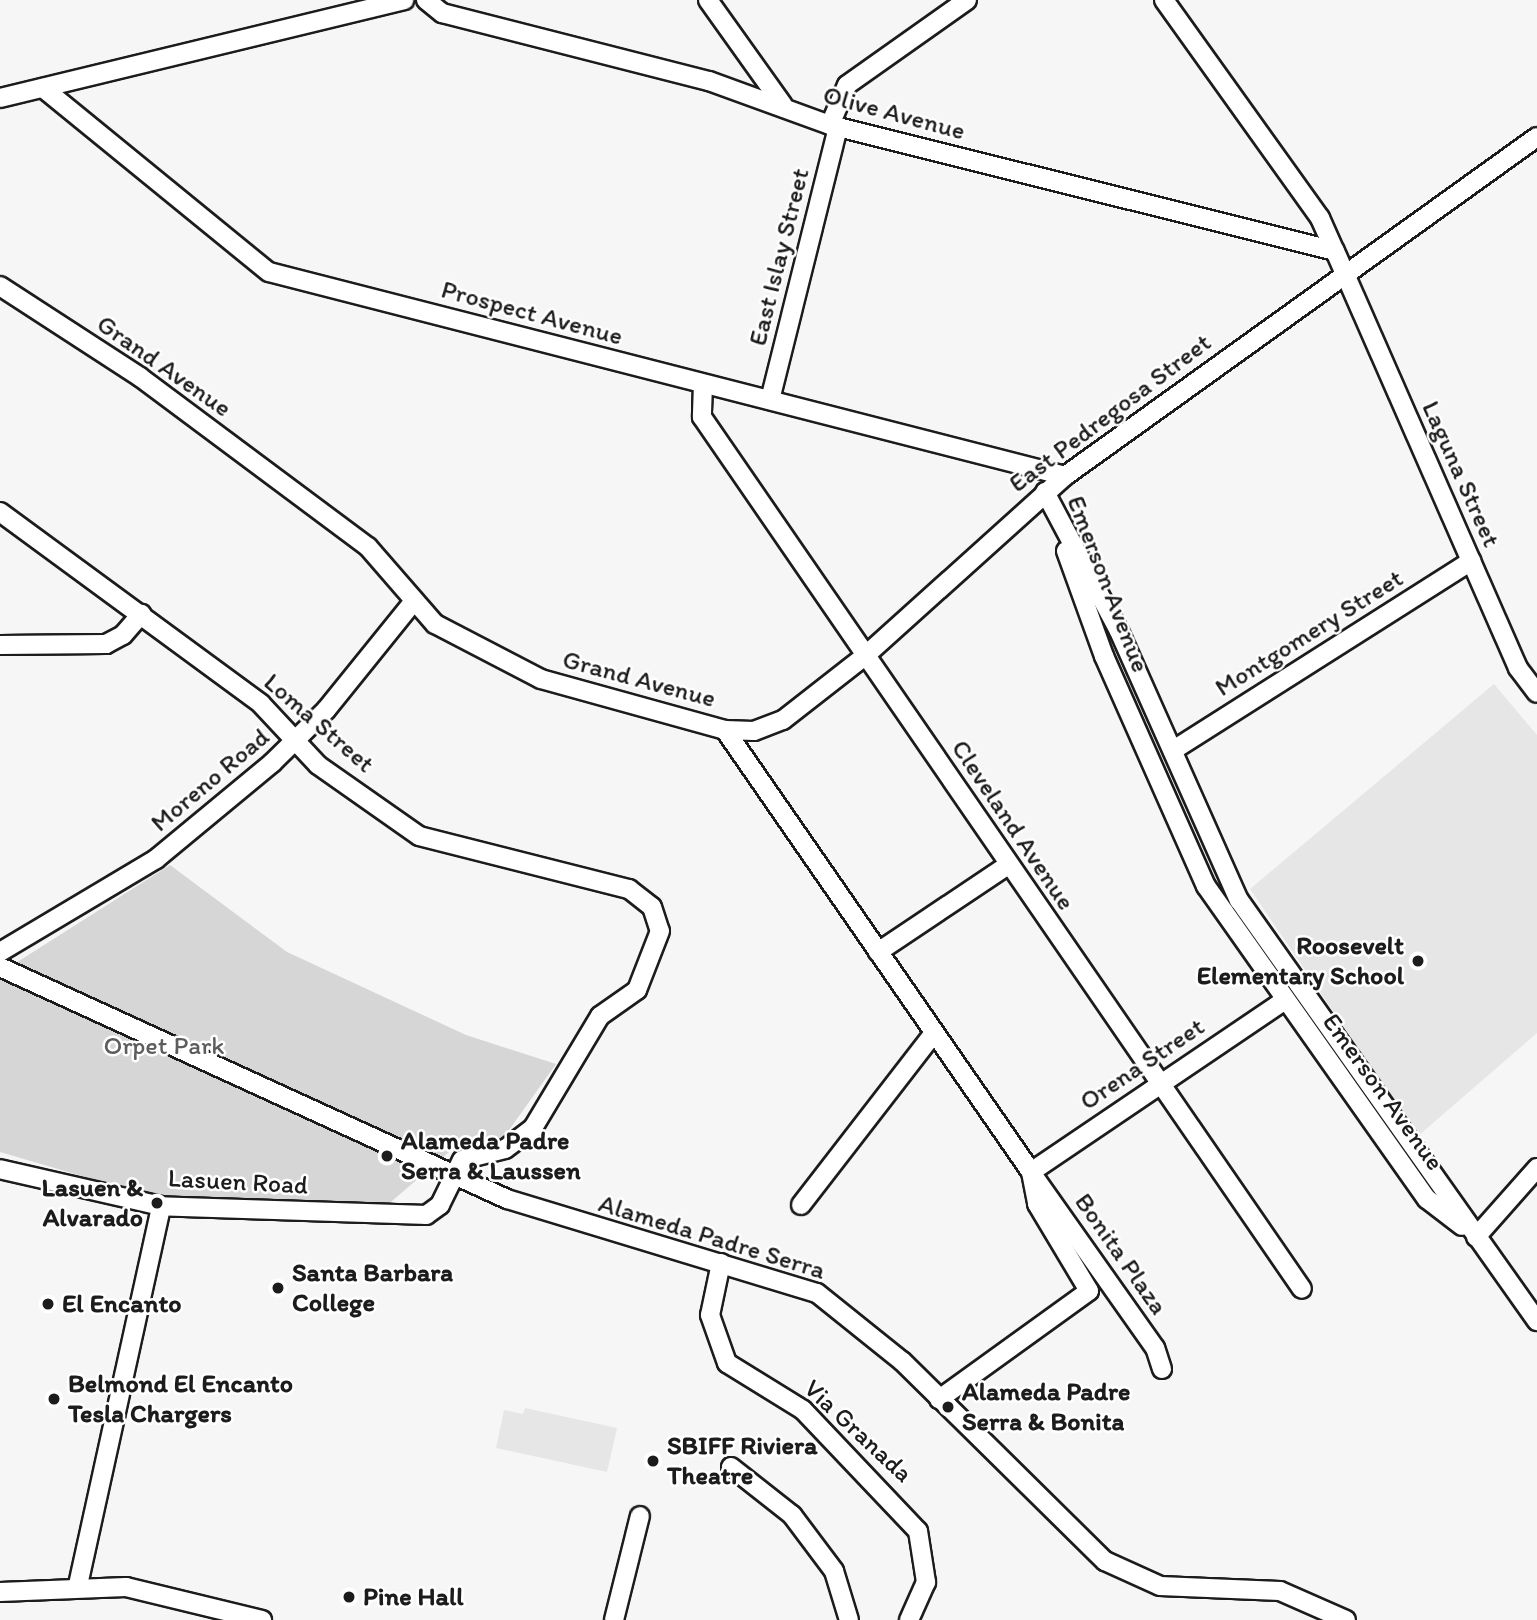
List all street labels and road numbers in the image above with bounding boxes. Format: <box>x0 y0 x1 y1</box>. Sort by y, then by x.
street label: Olive Avenue <box>820 79 968 147</box>
street label: East Islay Street <box>742 164 816 350</box>
street label: Prospect Avenue <box>439 274 625 352</box>
street label: Grand Avenue <box>91 308 237 424</box>
street label: East Pedregosa Street <box>1003 327 1217 499</box>
street label: Laguna Street <box>1415 396 1507 552</box>
street label: Emerson Avenue <box>1060 492 1156 676</box>
street label: Montgomery Street <box>1209 563 1409 703</box>
street label: Grand Avenue <box>559 644 719 714</box>
street label: Loma Street <box>258 667 380 779</box>
street label: Moreno Road <box>144 721 276 839</box>
street label: Cleveland Avenue <box>945 734 1081 916</box>
street label: Emerson Avenue <box>1316 1008 1450 1176</box>
street label: Orena Street <box>1074 1011 1210 1117</box>
street label: Lasuen Road <box>167 1163 309 1201</box>
street label: Bonita Plaza <box>1068 1187 1174 1321</box>
street label: Alameda Padre Serra <box>595 1188 829 1286</box>
street label: Via Granada <box>797 1373 919 1489</box>

